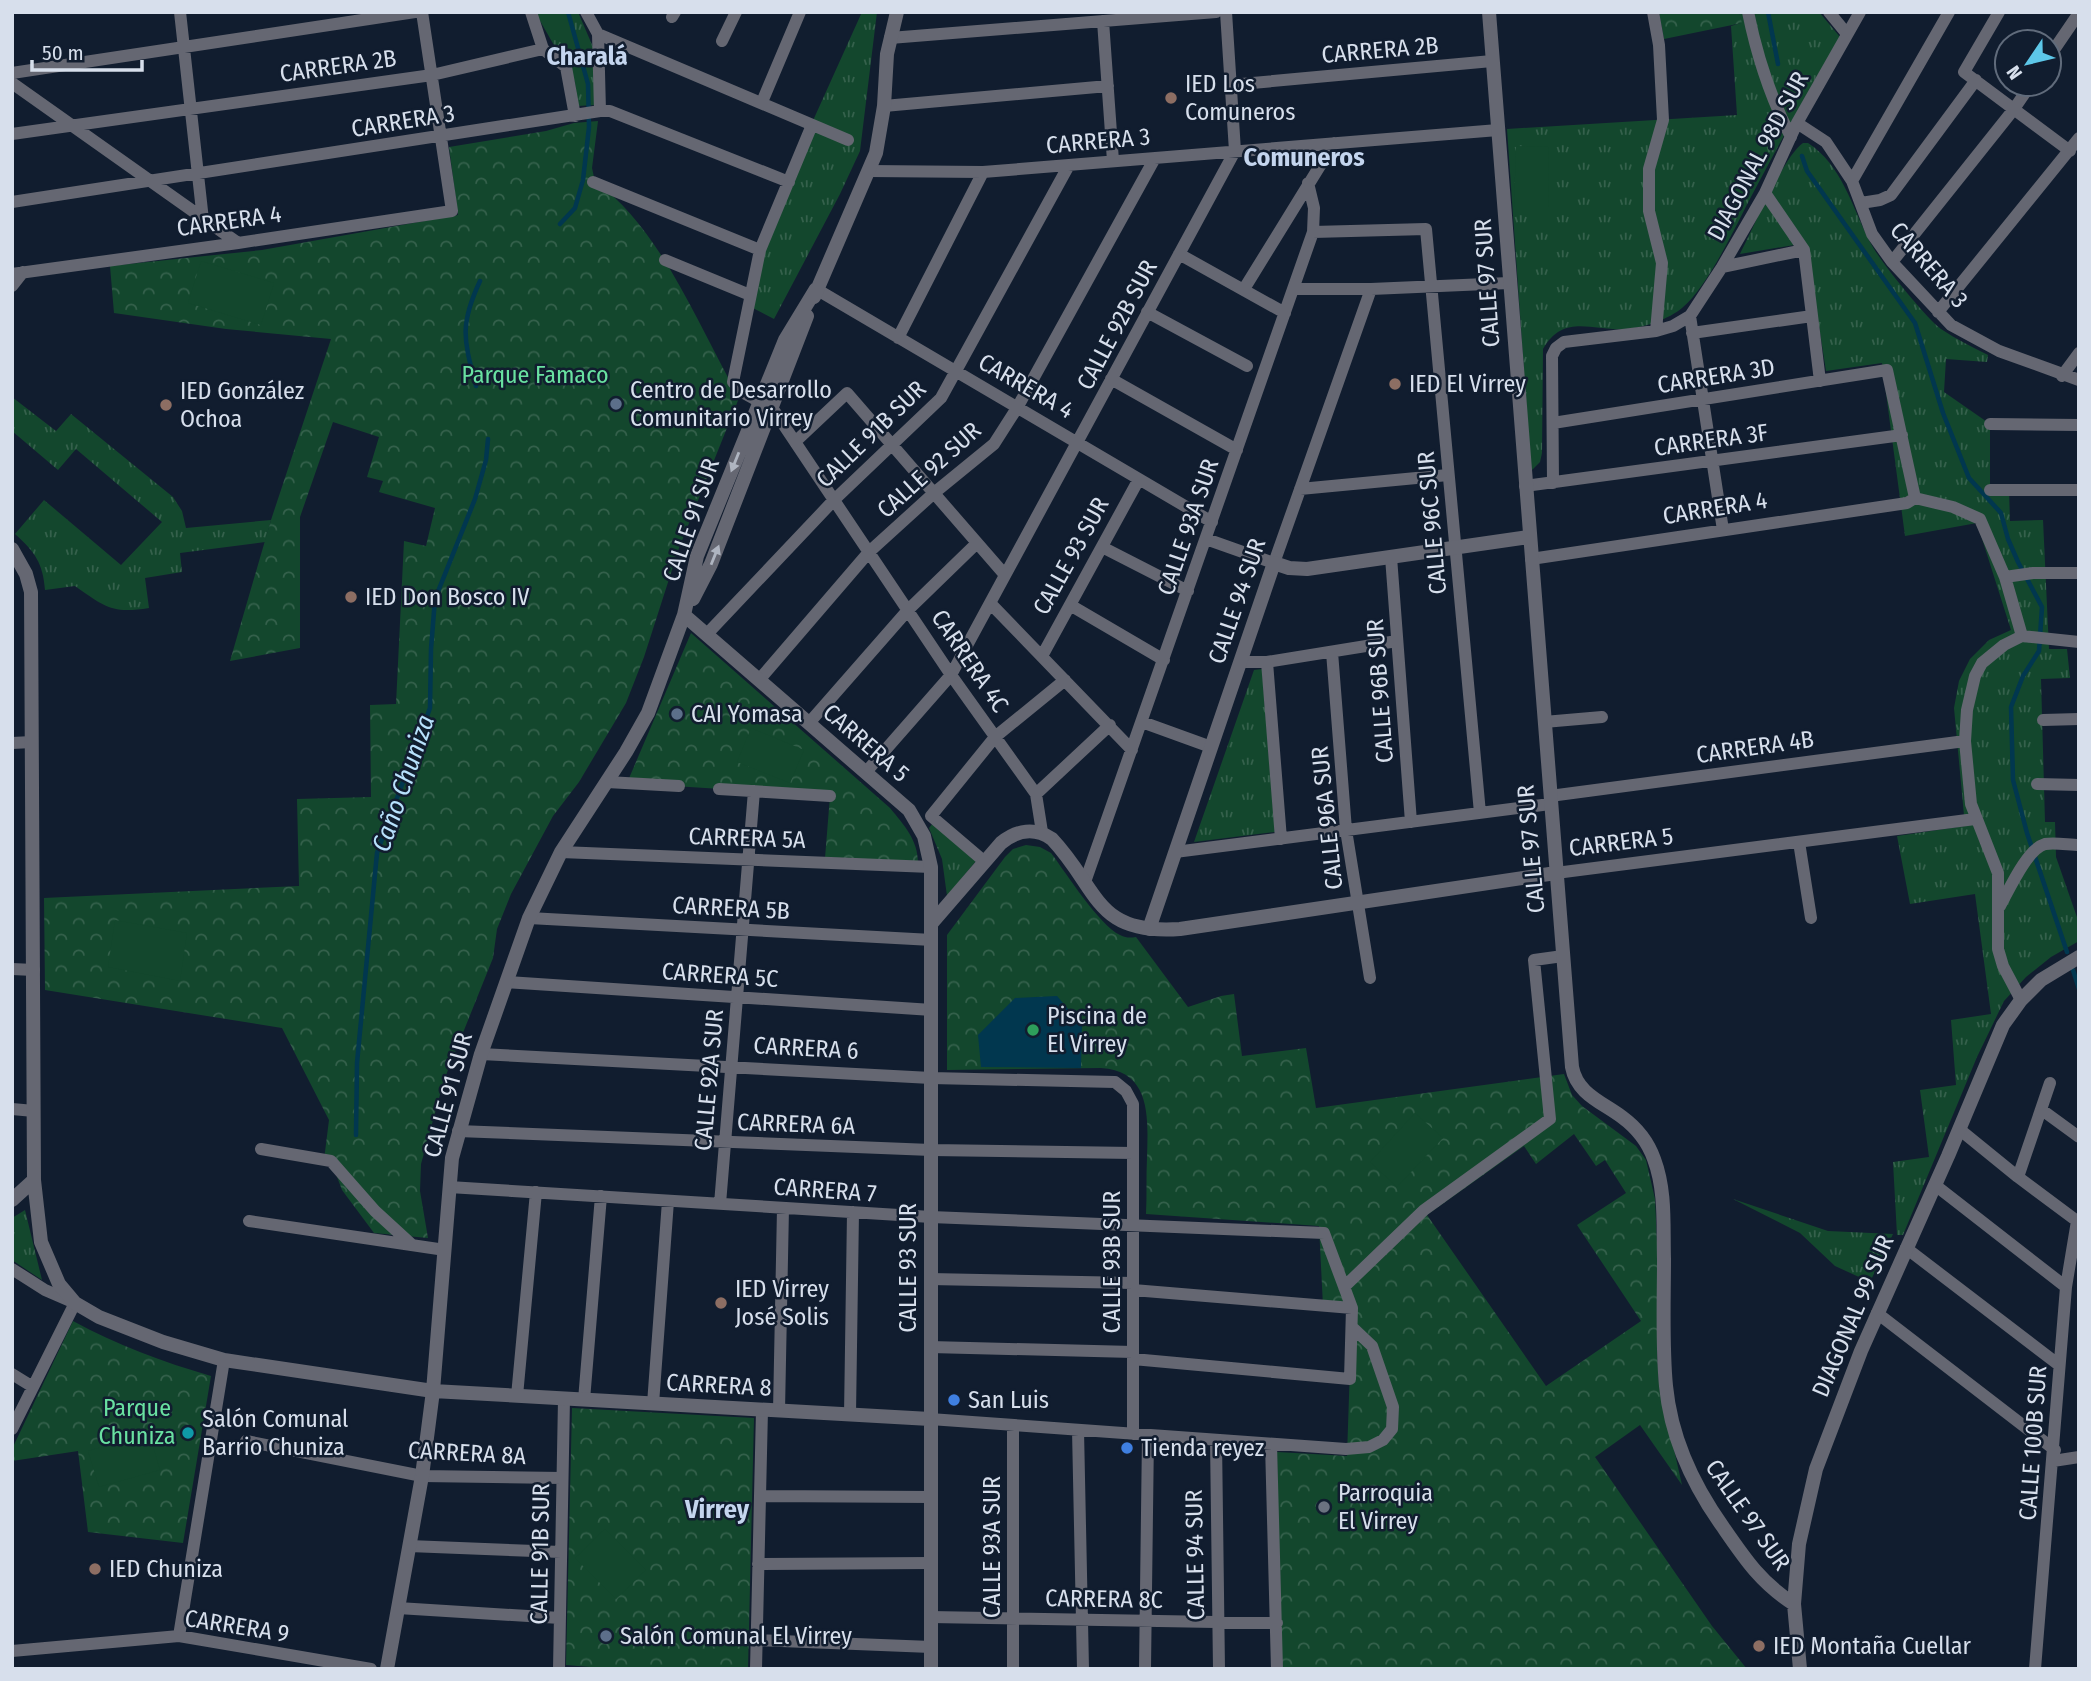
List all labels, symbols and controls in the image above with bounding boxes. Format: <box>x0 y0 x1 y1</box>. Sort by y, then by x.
scale bar <box>32 28 142 72</box>
north arrow <box>1993 28 2063 98</box>
street label: CARRERA 2B <box>1320 31 1440 69</box>
text: 50 m <box>42 40 84 66</box>
district label: Charalá <box>546 41 628 72</box>
street label: CARRERA 2B <box>278 44 398 88</box>
text: N <box>2002 61 2027 84</box>
street label: DIAGONAL 98D SUR <box>1702 67 1814 245</box>
place label: IED Los Comuneros <box>1185 70 1295 126</box>
marker: IED Los Comuneros <box>1163 90 1179 106</box>
street label: CARRERA 3 <box>349 99 457 143</box>
street label: CARRERA 3 <box>1045 123 1151 159</box>
district label: Comuneros <box>1243 142 1365 173</box>
street label: CARRERA 4 <box>175 200 283 242</box>
street label: CARRERA 3 <box>1884 216 1974 314</box>
street label: CALLE 97 SUR <box>1469 218 1505 348</box>
street label: CALLE 92B SUR <box>1071 255 1163 395</box>
street label: CARRERA 4 <box>973 348 1079 424</box>
street label: CARRERA 3D <box>1655 353 1777 399</box>
park label: Parque Famaco <box>461 361 609 389</box>
place label: IED El Virrey <box>1409 370 1526 398</box>
street label: CALLE 91B SUR <box>810 375 932 493</box>
place label: Centro de Desarrollo Comunitario Virrey <box>630 376 832 432</box>
marker: IED El Virrey <box>1387 376 1403 392</box>
place label: IED González Ochoa <box>180 377 304 433</box>
marker: Centro de Desarrollo Comunitario Virrey <box>608 396 624 412</box>
marker: IED González Ochoa <box>158 397 174 413</box>
street label: CALLE 92 SUR <box>871 416 987 524</box>
street label: CARRERA 3F <box>1652 418 1770 462</box>
street label: CALLE 96C SUR <box>1412 450 1452 596</box>
one-way arrow <box>730 451 741 472</box>
street label: CALLE 91 SUR <box>657 455 725 585</box>
street label: CALLE 93A SUR <box>1152 455 1224 599</box>
street label: CARRERA 4 <box>1661 486 1769 530</box>
street label: CALLE 93 SUR <box>1027 492 1115 620</box>
street label: CALLE 94 SUR <box>1202 535 1272 667</box>
one-way arrow <box>710 544 721 565</box>
place label: IED Don Bosco IV <box>365 583 530 611</box>
marker: IED Don Bosco IV <box>343 589 359 605</box>
street label: CARRERA 4C <box>926 605 1014 717</box>
street label: CALLE 96B SUR <box>1361 618 1399 764</box>
street label: CARRERA 5 <box>817 698 915 788</box>
place label: CAI Yomasa <box>691 700 803 728</box>
marker: CAI Yomasa <box>669 706 685 722</box>
water label: Caño Chuniza <box>366 711 441 856</box>
street label: CARRERA 4B <box>1694 725 1816 769</box>
street label: CALLE 96A SUR <box>1306 745 1348 891</box>
street label: CALLE 97 SUR <box>1511 784 1551 914</box>
street label: CARRERA 5A <box>688 822 806 854</box>
street label: CARRERA 5 <box>1567 822 1675 862</box>
street label: CARRERA 5B <box>671 891 791 925</box>
street label: CARRERA 5C <box>661 957 779 993</box>
place label: Piscina de El Virrey <box>1047 1002 1147 1058</box>
street label: CALLE 92A SUR <box>689 1008 729 1152</box>
marker: Piscina de El Virrey <box>1025 1022 1041 1038</box>
street label: CALLE 91 SUR <box>418 1029 478 1161</box>
street label: CARRERA 6 <box>753 1031 859 1065</box>
street label: CARRERA 6A <box>736 1108 856 1140</box>
street label: CARRERA 7 <box>773 1172 878 1208</box>
street label: CALLE 93B SUR <box>1098 1191 1126 1333</box>
street label: CALLE 93 SUR <box>894 1203 922 1333</box>
street label: DIAGONAL 99 SUR <box>1806 1231 1900 1401</box>
place label: IED Virrey José Solis <box>735 1275 829 1331</box>
marker: IED Virrey José Solis <box>713 1295 729 1311</box>
street label: CALLE 100B SUR <box>2014 1365 2052 1521</box>
street label: CARRERA 8 <box>666 1368 772 1402</box>
place label: San Luis <box>968 1386 1049 1414</box>
marker: San Luis <box>946 1392 962 1408</box>
park label: Parque Chuniza <box>99 1394 175 1450</box>
place label: Salón Comunal Barrio Chuniza <box>202 1405 348 1461</box>
marker: Salón Comunal Barrio Chuniza <box>180 1425 196 1441</box>
place label: Tienda reyez <box>1141 1434 1264 1462</box>
street label: CARRERA 8A <box>407 1436 527 1470</box>
marker: Tienda reyez <box>1119 1440 1135 1456</box>
street label: CALLE 97 SUR <box>1700 1454 1796 1576</box>
street label: CALLE 93A SUR <box>978 1476 1006 1618</box>
place label: Parroquia El Virrey <box>1338 1479 1433 1535</box>
street label: CALLE 91B SUR <box>525 1483 555 1625</box>
street label: CALLE 94 SUR <box>1180 1489 1210 1621</box>
district label: Virrey <box>684 1494 750 1525</box>
marker: Parroquia El Virrey <box>1316 1499 1332 1515</box>
place label: IED Chuniza <box>109 1555 223 1583</box>
marker: IED Chuniza <box>87 1561 103 1577</box>
street label: CARRERA 8C <box>1045 1584 1163 1614</box>
street label: CARRERA 9 <box>183 1604 291 1648</box>
place label: Salón Comunal El Virrey <box>620 1622 852 1650</box>
marker: Salón Comunal El Virrey <box>598 1628 614 1644</box>
place label: IED Montaña Cuellar <box>1773 1632 1971 1660</box>
marker: IED Montaña Cuellar <box>1751 1638 1767 1654</box>

